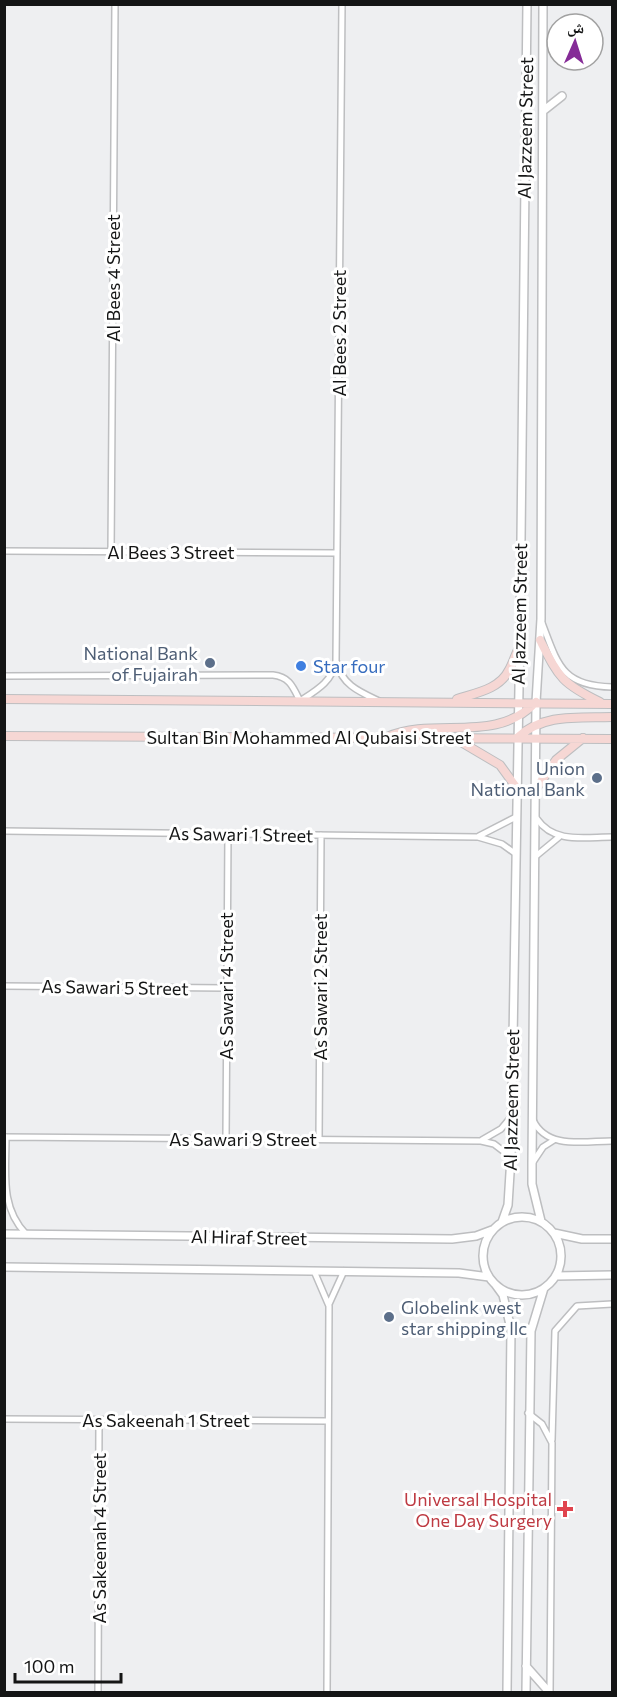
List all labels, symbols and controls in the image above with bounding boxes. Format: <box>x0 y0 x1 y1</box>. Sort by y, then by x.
north arrow <box>545 12 605 72</box>
text: ش <box>567 17 585 37</box>
street label: Al Jazzeem Street <box>513 57 537 199</box>
street label: Al Bees 4 Street <box>102 214 124 342</box>
street label: Al Bees 2 Street <box>328 270 350 397</box>
street label: Al Bees 3 Street <box>107 541 235 563</box>
street label: Al Jazzeem Street <box>507 543 531 685</box>
place label: National Bank of Fujairah <box>83 642 198 685</box>
place label: Star four <box>313 655 385 677</box>
marker: National Bank of Fujairah <box>203 656 217 670</box>
marker: Star four <box>294 659 308 673</box>
street label: Sultan Bin Mohammed Al Qubaisi Street <box>146 726 472 748</box>
place label: Union National Bank <box>470 757 585 800</box>
marker: Union National Bank <box>590 771 604 785</box>
street label: As Sawari 1 Street <box>168 822 314 846</box>
street label: As Sawari 4 Street <box>215 912 237 1060</box>
street label: As Sawari 2 Street <box>309 913 331 1061</box>
street label: As Sawari 5 Street <box>41 975 189 999</box>
street label: Al Jazzeem Street <box>499 1029 523 1171</box>
street label: As Sawari 9 Street <box>169 1128 317 1150</box>
street label: Al Hiraf Street <box>191 1225 307 1249</box>
place label: Globelink west star shipping llc <box>401 1296 527 1339</box>
marker: Globelink west star shipping llc <box>382 1310 396 1324</box>
street label: As Sakeenah 1 Street <box>82 1409 250 1431</box>
street label: As Sakeenah 4 Street <box>88 1453 110 1623</box>
place label: Universal Hospital One Day Surgery <box>404 1488 552 1531</box>
marker: Universal Hospital One Day Surgery <box>556 1500 574 1518</box>
scale bar <box>15 1646 122 1684</box>
text: 100 m <box>24 1655 74 1677</box>

